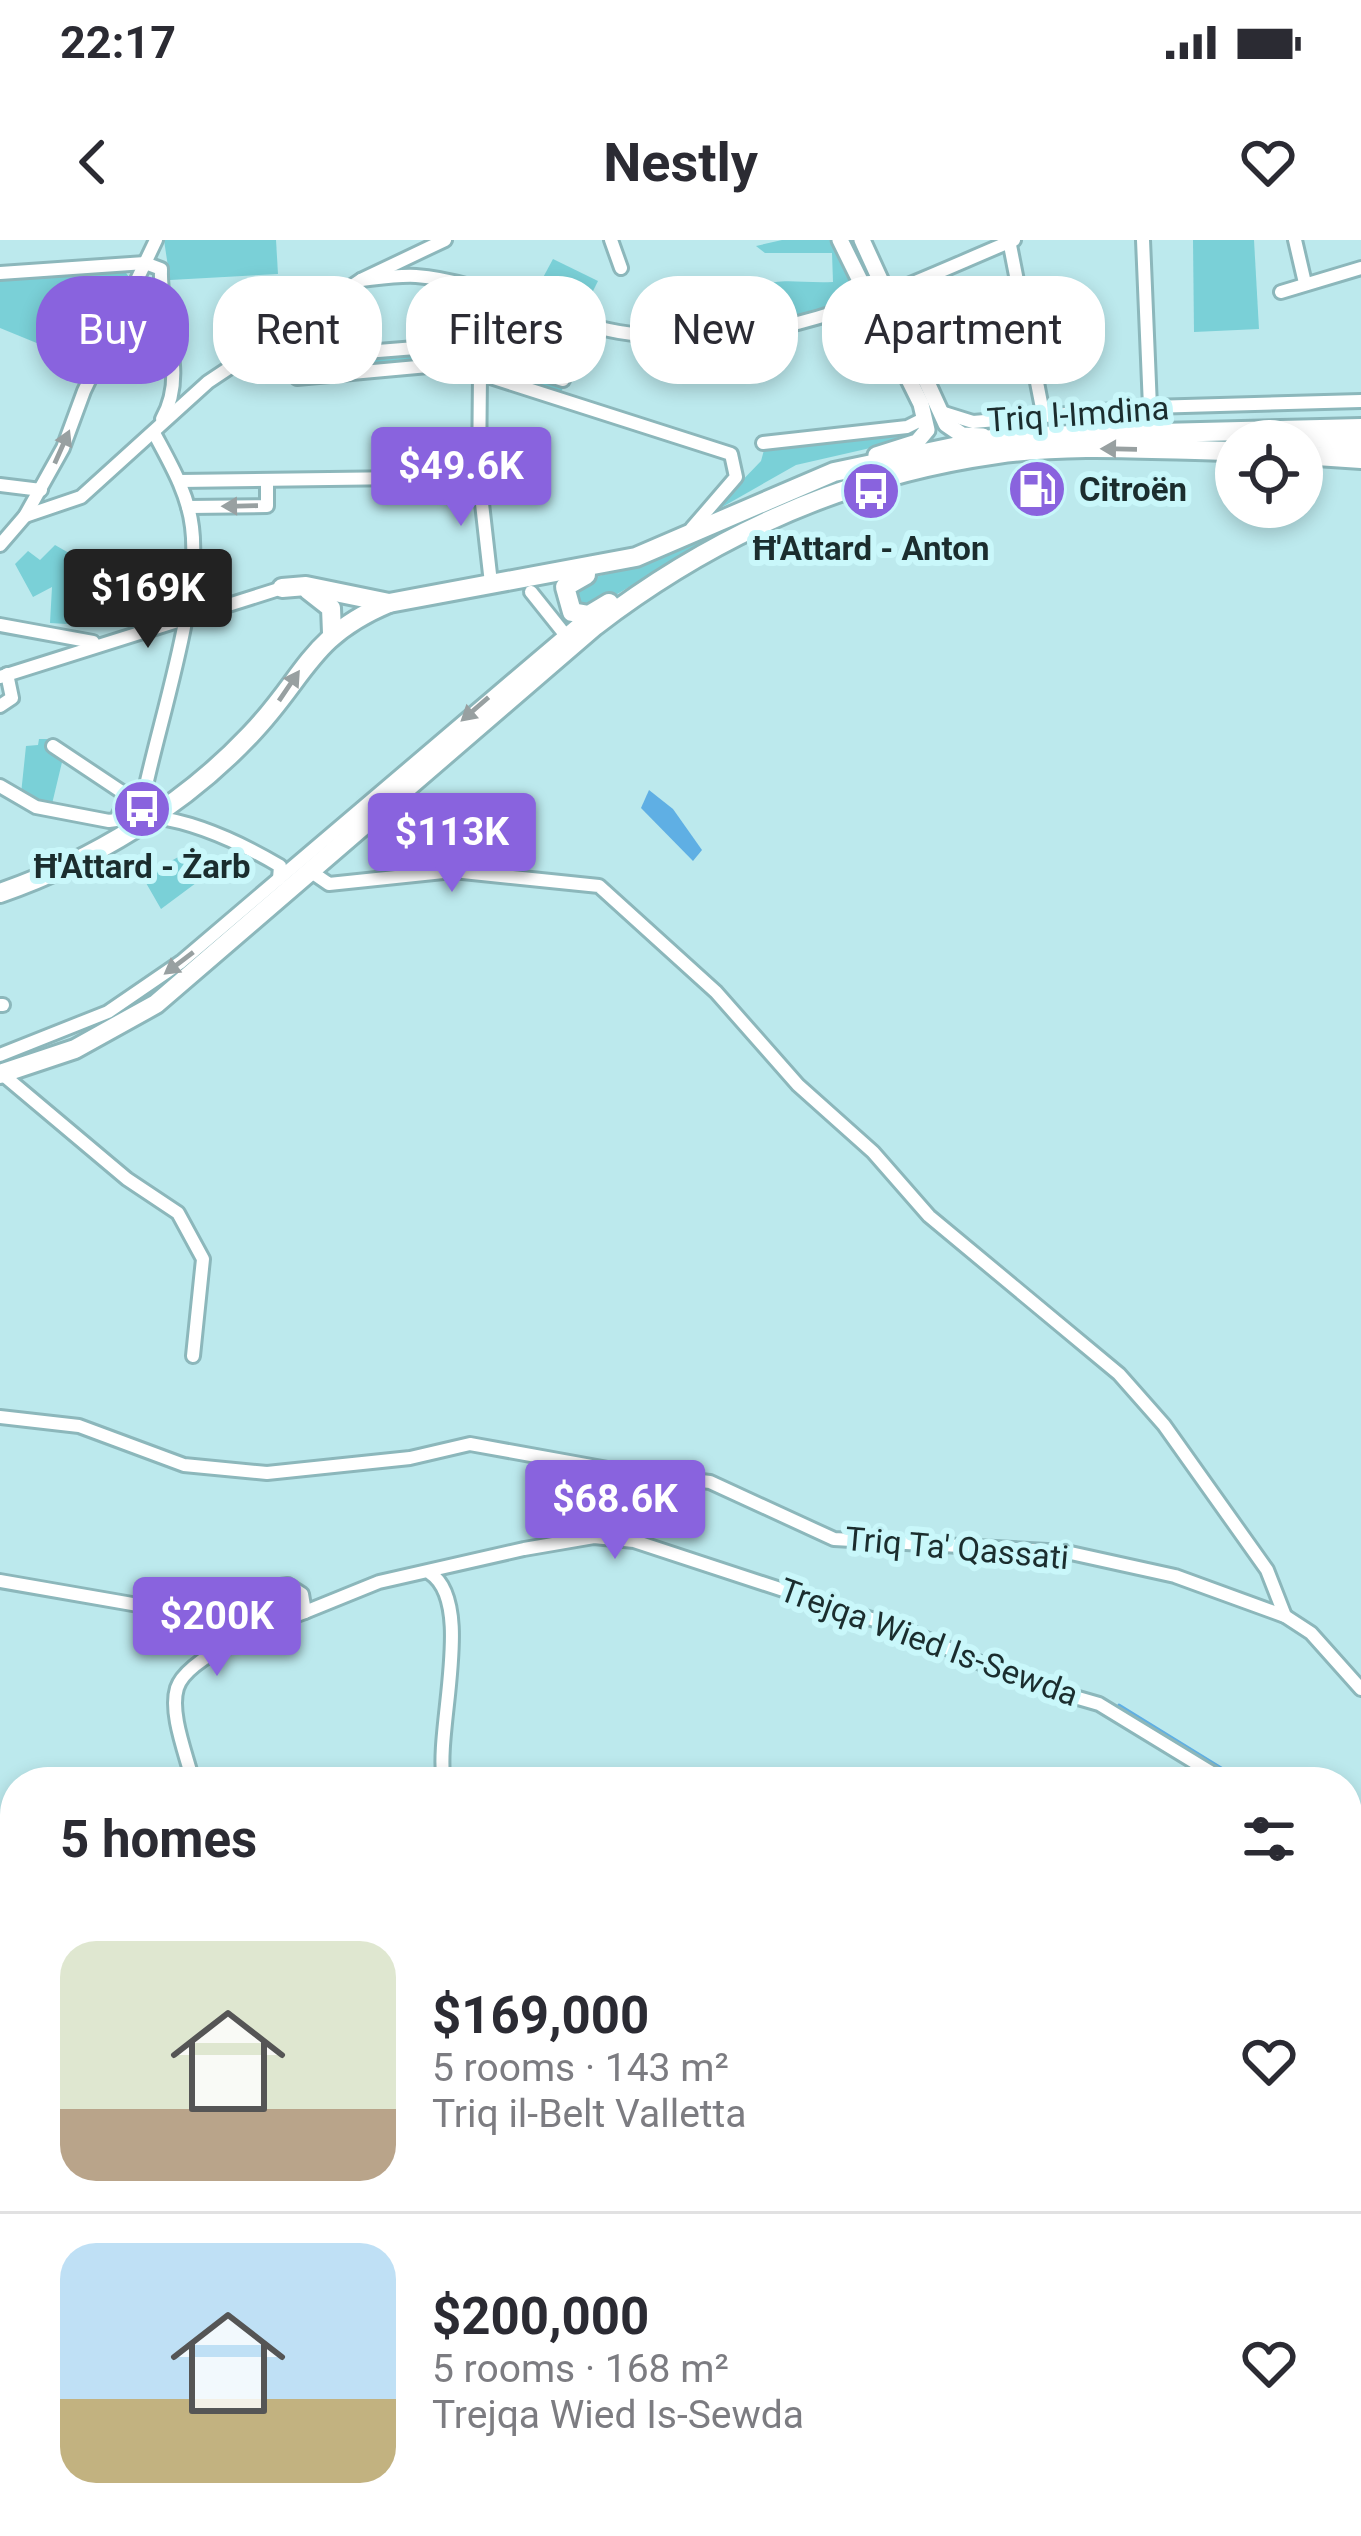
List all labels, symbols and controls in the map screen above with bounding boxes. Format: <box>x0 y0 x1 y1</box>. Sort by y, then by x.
text: 22:17 <box>60 16 176 69</box>
icon: back <box>60 129 126 195</box>
icon: heart <box>1235 129 1301 195</box>
text: Nestly <box>603 131 758 194</box>
chip: Buy <box>36 276 189 384</box>
chip: Rent <box>213 276 382 384</box>
chip: Filters <box>406 276 606 384</box>
chip: New <box>630 276 798 384</box>
chip: Apartment <box>822 276 1105 384</box>
street label: Triq l-Imdina <box>986 388 1170 440</box>
map controls <box>1215 420 1323 528</box>
button: locate <box>1215 420 1323 528</box>
pin: $49.6K <box>363 427 559 529</box>
one-way arrow <box>52 429 72 464</box>
one-way arrow <box>1099 440 1137 459</box>
text: $49.6K <box>398 443 524 489</box>
fuel station icon: Citroën <box>1006 458 1068 520</box>
bus stop icon: Ħ'Attard - Anton <box>840 460 902 522</box>
place label: Citroën <box>1079 470 1187 509</box>
one-way arrow <box>220 496 258 516</box>
place label: Ħ'Attard - Anton <box>753 529 989 568</box>
pin: $169K <box>64 549 232 651</box>
text: $169K <box>91 565 205 611</box>
one-way arrow <box>277 670 300 703</box>
one-way arrow <box>460 696 490 722</box>
bus stop icon: Ħ'Attard - Żarb <box>111 778 173 840</box>
pin: $113K <box>368 793 536 895</box>
text: $113K <box>395 809 509 855</box>
place label: Ħ'Attard - Żarb <box>33 847 251 886</box>
one-way arrow <box>163 951 194 975</box>
pin: $68.6K <box>517 1460 713 1562</box>
text: $68.6K <box>552 1476 678 1522</box>
street label: Triq Ta' Qassati <box>844 1519 1070 1577</box>
street label: Trejqa Wied Is-Sewda <box>774 1570 1084 1714</box>
pin: $200K <box>133 1577 301 1679</box>
text: $200K <box>160 1593 274 1639</box>
icon: filters <box>1236 1806 1302 1872</box>
text: 5 homes <box>60 1810 257 1869</box>
text: $169,000 <box>432 1986 649 2045</box>
icon: home <box>156 1989 300 2133</box>
icon: heart <box>1236 2028 1302 2094</box>
text: 5 rooms · 143 m² <box>432 2045 729 2091</box>
text: Triq il-Belt Valletta <box>432 2091 747 2137</box>
text: $200,000 <box>432 2287 649 2346</box>
icon: home <box>156 2291 300 2435</box>
icon: heart <box>1236 2330 1302 2396</box>
text: 5 rooms · 168 m² <box>432 2346 729 2392</box>
text: Trejqa Wied Is-Sewda <box>432 2392 804 2438</box>

